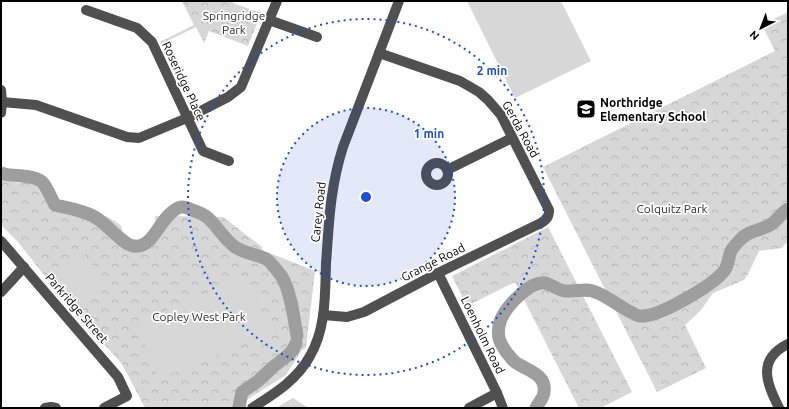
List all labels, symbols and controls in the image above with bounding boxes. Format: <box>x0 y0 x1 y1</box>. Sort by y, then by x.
north arrow <box>741 8 781 48</box>
park label: Springridge Park <box>203 9 265 36</box>
text: N <box>747 28 761 43</box>
street label: Roseridge Place <box>160 39 208 123</box>
text: 2 min <box>477 64 507 77</box>
place label: Northridge Elementary School <box>600 96 706 123</box>
street label: Gerda Road <box>500 98 542 160</box>
school or university icon: Northridge Elementary School <box>575 98 597 120</box>
text: 1 min <box>414 127 444 140</box>
street label: Carey Road <box>308 181 328 243</box>
centre of rings <box>359 190 373 204</box>
park label: Colquitz Park <box>636 202 708 215</box>
street label: Grange Road <box>399 240 467 284</box>
street label: Parkridge Street <box>43 270 111 346</box>
street label: Loenholm Road <box>459 294 507 376</box>
park label: Copley West Park <box>152 310 246 323</box>

